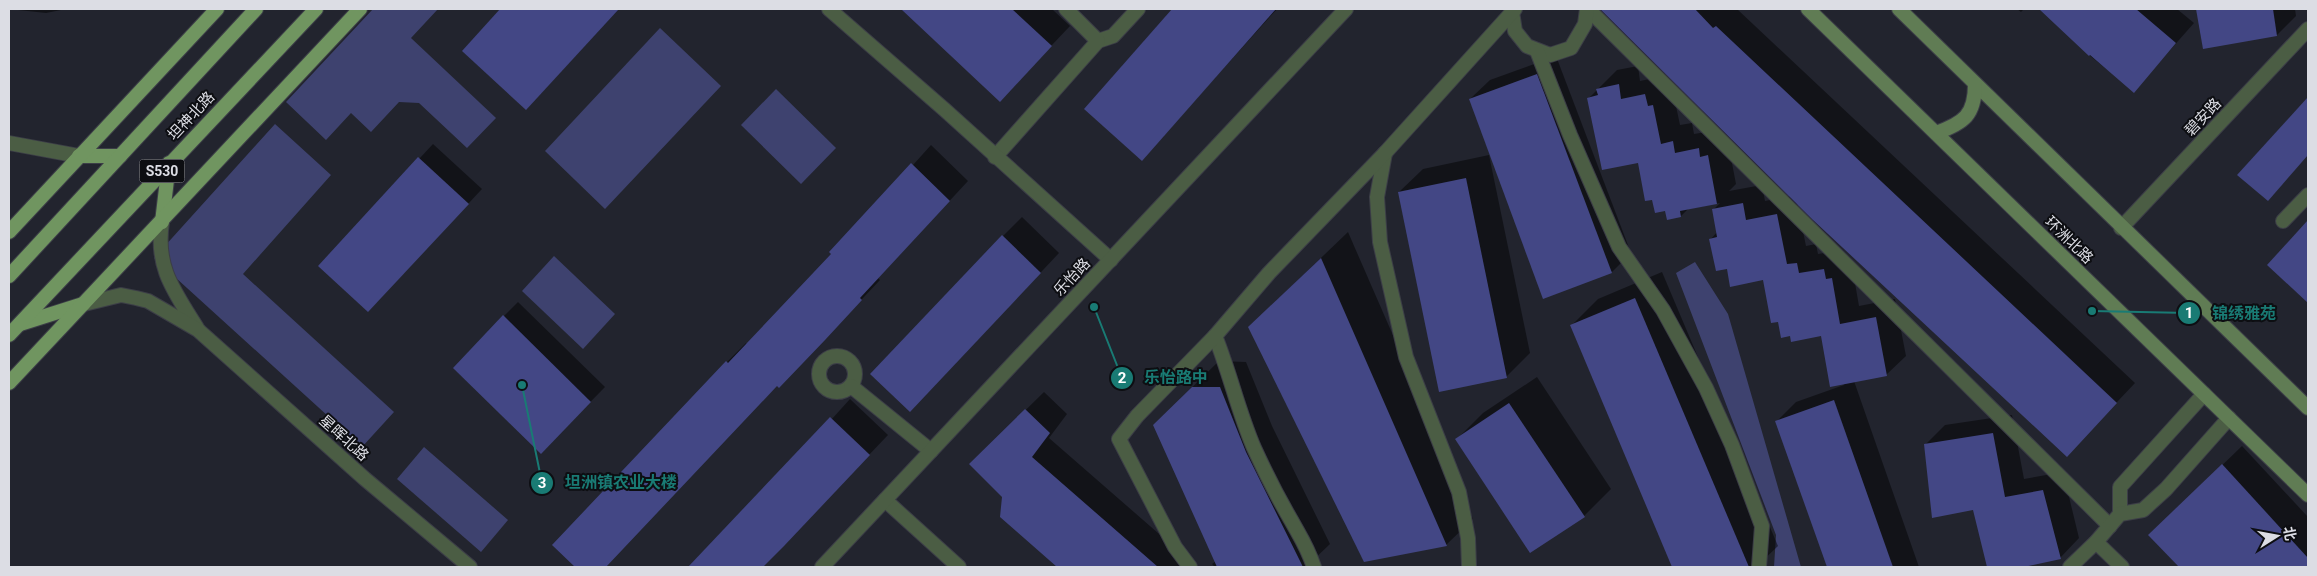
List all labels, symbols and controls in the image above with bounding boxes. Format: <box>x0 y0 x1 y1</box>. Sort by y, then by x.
street label: 坦神北路 <box>164 88 218 144</box>
street label: 碧安路 <box>2181 94 2225 140</box>
road number: S530 <box>140 160 184 182</box>
street label: 环洲北路 <box>2041 213 2097 267</box>
street label: 乐怡路 <box>1050 254 1094 300</box>
callout: 锦绣雅苑 <box>2177 298 2286 329</box>
text: 1 <box>2185 304 2193 322</box>
text: 锦绣雅苑 <box>2212 304 2276 323</box>
callout: 乐怡路中 <box>1109 362 1218 393</box>
text: 乐怡路中 <box>1144 368 1208 387</box>
text: 2 <box>1118 369 1127 387</box>
street label: 星晖北路 <box>316 411 372 465</box>
callout: 坦洲镇农业大楼 <box>530 467 687 498</box>
text: 坦洲镇农业大楼 <box>565 473 677 492</box>
text: 3 <box>538 474 546 492</box>
north arrow <box>2252 511 2302 561</box>
text: 北 <box>2281 525 2299 542</box>

